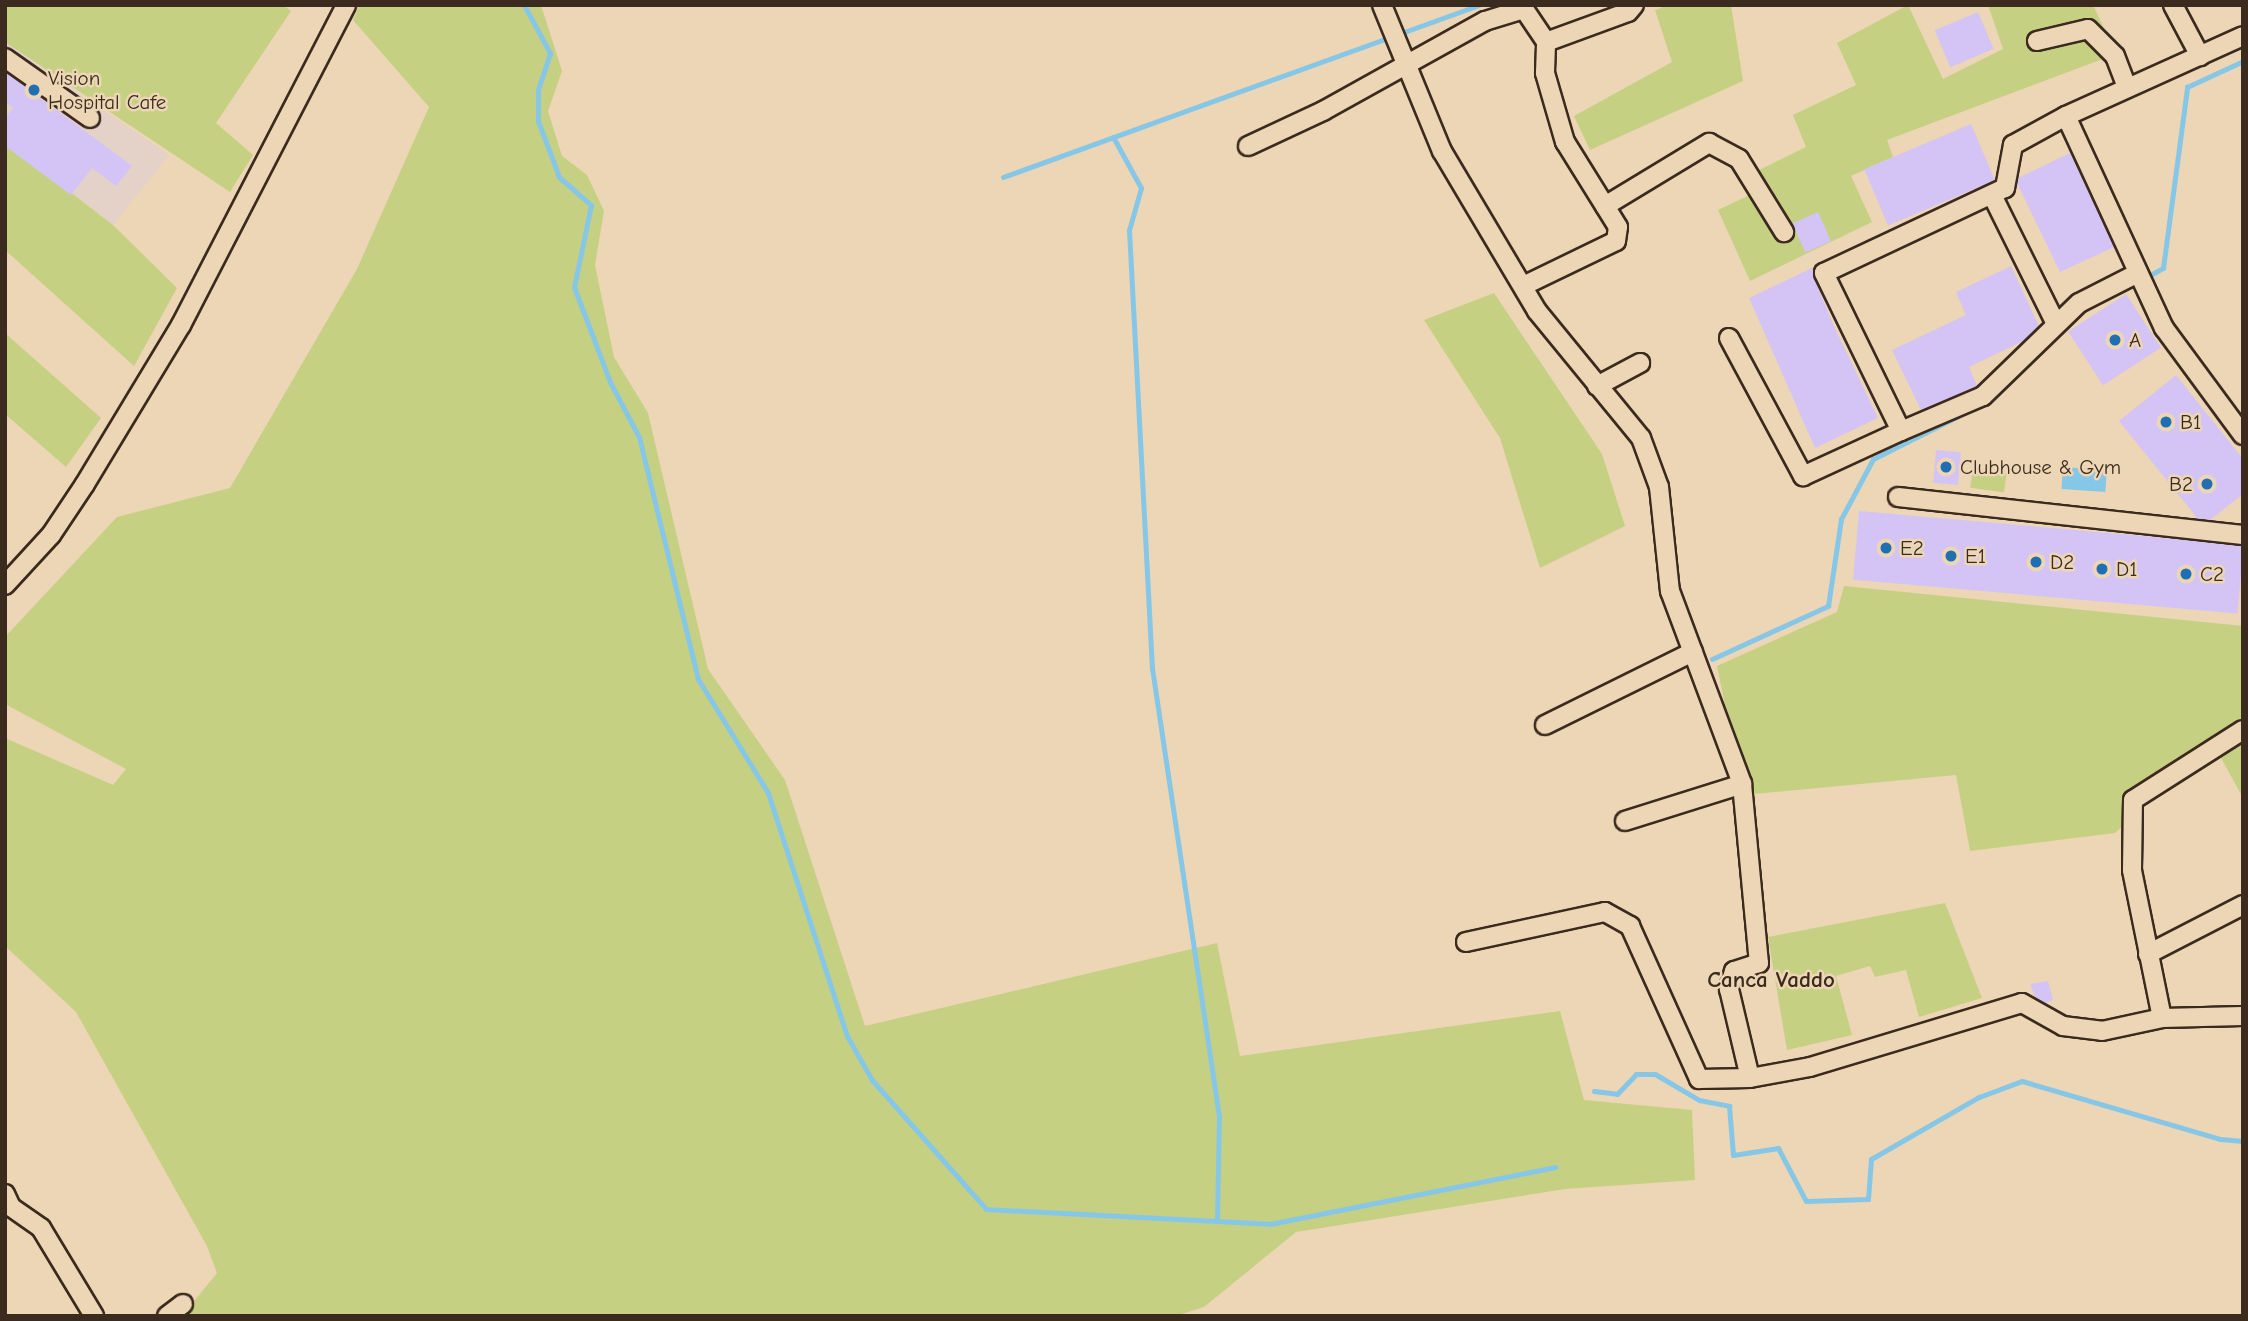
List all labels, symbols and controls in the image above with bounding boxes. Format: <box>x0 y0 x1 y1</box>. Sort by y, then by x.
place label: Vision Hospital Cafe <box>48 65 166 115</box>
marker: Vision Hospital Cafe <box>26 82 42 98</box>
place label: A <box>2129 327 2141 353</box>
marker: A <box>2107 332 2123 348</box>
place label: B1 <box>2180 409 2201 435</box>
marker: B1 <box>2158 414 2174 430</box>
place label: Clubhouse & Gym <box>1960 454 2121 480</box>
marker: Clubhouse & Gym <box>1938 459 1954 475</box>
place label: B2 <box>2169 471 2193 497</box>
marker: B2 <box>2199 476 2215 492</box>
place label: E2 <box>1900 535 1924 561</box>
marker: E2 <box>1878 540 1894 556</box>
place label: E1 <box>1965 543 1986 569</box>
marker: E1 <box>1943 548 1959 564</box>
place label: D2 <box>2050 549 2074 575</box>
marker: D2 <box>2028 554 2044 570</box>
place label: D1 <box>2116 556 2138 582</box>
marker: D1 <box>2094 561 2110 577</box>
place label: C2 <box>2200 561 2224 587</box>
marker: C2 <box>2178 566 2194 582</box>
district label: Canca Vaddo <box>1707 966 1835 994</box>

